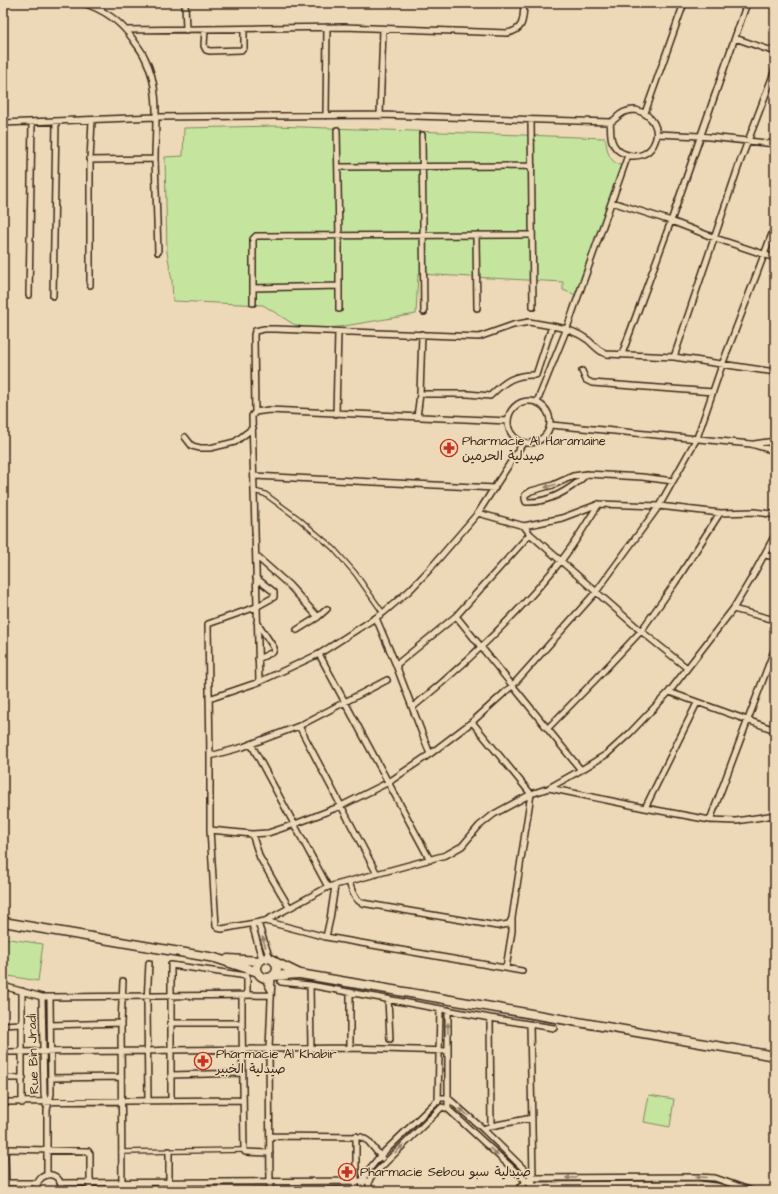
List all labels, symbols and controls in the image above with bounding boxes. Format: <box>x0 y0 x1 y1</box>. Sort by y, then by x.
place label: Pharmacie Al Haramaine صيدلية الحرمين <box>462 432 606 465</box>
pharmacy icon: Pharmacie Al Haramaine صيدلية الحرمين <box>439 438 459 458</box>
one-way arrow <box>544 483 556 489</box>
one-way arrow <box>261 935 267 947</box>
street label: Rue Bin Jradi <box>23 1014 43 1094</box>
one-way arrow <box>445 1021 451 1034</box>
place label: Pharmacie Al Khabir صيدلية الخبير <box>215 1045 337 1078</box>
pharmacy icon: Pharmacie Al Khabir صيدلية الخبير <box>193 1051 213 1071</box>
one-way arrow <box>459 1108 469 1117</box>
one-way arrow <box>394 1144 404 1154</box>
one-way arrow <box>489 1148 499 1157</box>
pharmacy icon: Pharmacie Sebou صيدلية سبو <box>337 1162 357 1182</box>
place label: Pharmacie Sebou صيدلية سبو <box>360 1163 531 1181</box>
one-way arrow <box>694 1174 707 1180</box>
one-way arrow <box>564 1175 577 1181</box>

